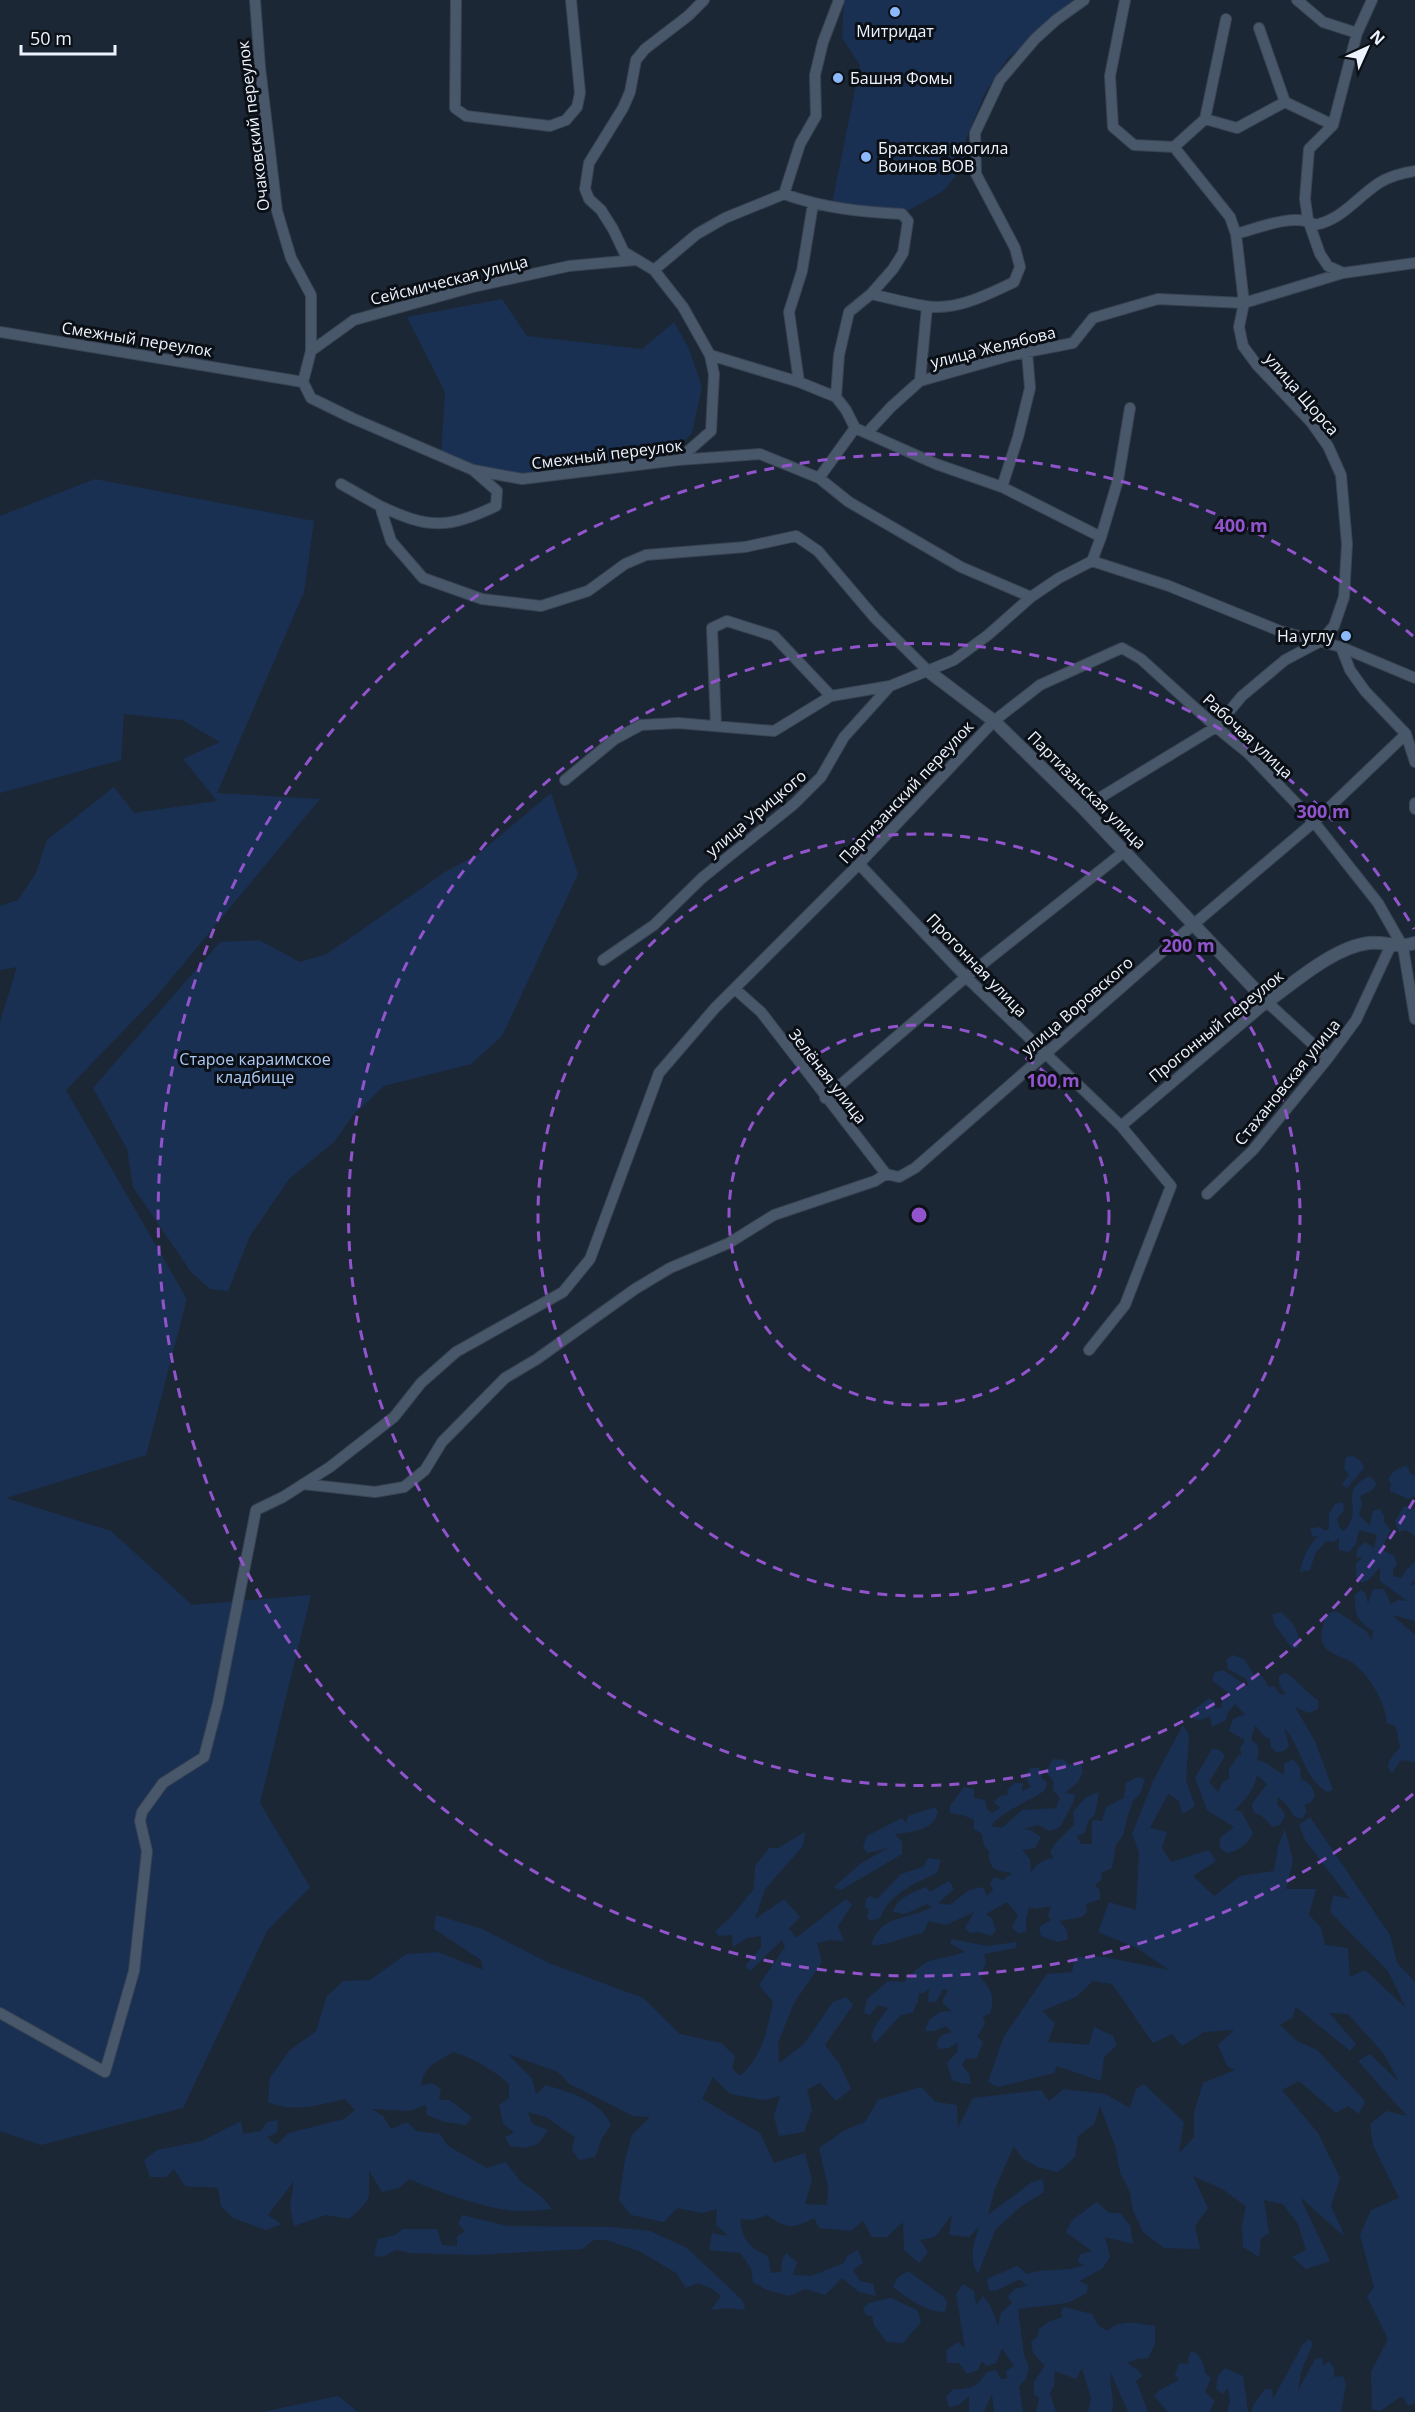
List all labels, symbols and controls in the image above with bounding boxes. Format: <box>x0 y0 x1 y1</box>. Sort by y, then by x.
marker: Митридат <box>888 5 902 19</box>
scale bar <box>21 18 116 56</box>
north arrow <box>1337 18 1397 78</box>
place label: Митридат <box>856 20 934 42</box>
text: N <box>1365 25 1390 50</box>
text: 50 m <box>30 26 72 50</box>
street label: Очаковский переулок <box>232 39 274 212</box>
place label: Башня Фомы <box>850 67 952 89</box>
marker: Башня Фомы <box>831 71 845 85</box>
place label: Братская могила Воинов ВОВ <box>878 137 1008 177</box>
marker: Братская могила Воинов ВОВ <box>859 150 873 164</box>
street label: Сейсмическая улица <box>368 250 530 310</box>
street label: Смежный переулок <box>60 316 215 362</box>
street label: улица Желябова <box>928 321 1058 373</box>
street label: улица Щорса <box>1260 348 1344 440</box>
street label: Смежный переулок <box>530 434 685 474</box>
text: 400 m <box>1214 513 1268 537</box>
place label: На углу <box>1277 625 1335 647</box>
marker: На углу <box>1339 629 1353 643</box>
street label: Рабочая улица <box>1198 689 1298 783</box>
street label: Партизанский переулок <box>834 715 979 868</box>
street label: Партизанская улица <box>1023 726 1151 854</box>
street label: улица Урицкого <box>701 764 811 862</box>
text: 300 m <box>1296 799 1350 823</box>
street label: Прогонная улица <box>922 908 1032 1022</box>
text: 200 m <box>1161 933 1215 957</box>
street label: улица Воровского <box>1017 951 1137 1061</box>
street label: Прогонный переулок <box>1144 964 1288 1087</box>
street label: Стахановская улица <box>1229 1014 1345 1150</box>
street label: Зелёная улица <box>784 1024 872 1128</box>
park label: Старое караимское кладбище <box>179 1048 331 1088</box>
text: 100 m <box>1026 1068 1080 1092</box>
centre of rings <box>909 1205 929 1225</box>

